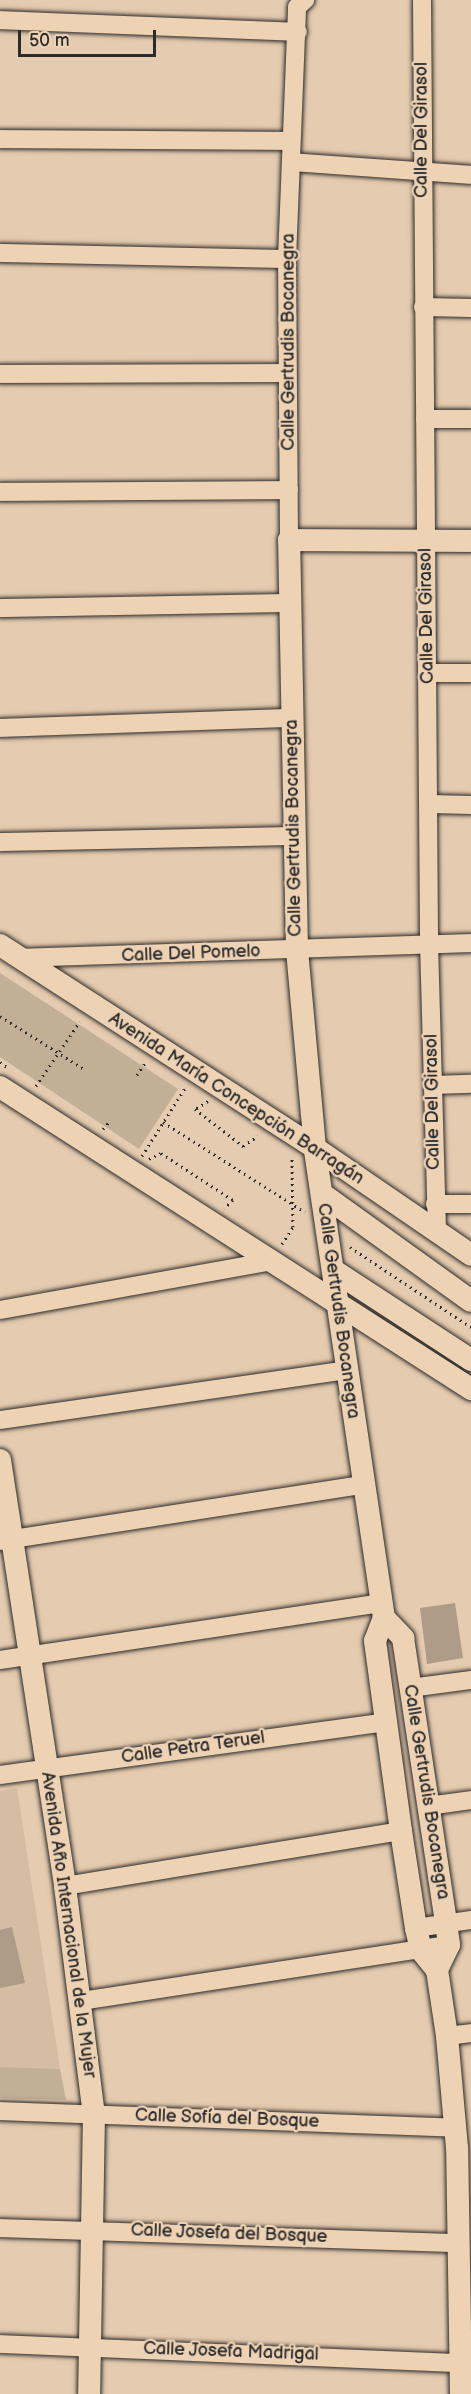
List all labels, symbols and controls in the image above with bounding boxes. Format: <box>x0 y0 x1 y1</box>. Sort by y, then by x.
scale bar <box>21 18 159 56</box>
text: 50 m <box>29 30 70 51</box>
street label: Calle Del Girasol <box>411 62 433 198</box>
street label: Calle Gertrudis Bocanegra <box>278 233 300 451</box>
street label: Calle Del Girasol <box>415 548 439 684</box>
street label: Calle Gertrudis Bocanegra <box>281 719 307 937</box>
street label: Calle Del Pomelo <box>121 941 261 967</box>
street label: Avenida María Concepción Barragán <box>104 1008 368 1190</box>
street label: Calle Del Girasol <box>421 1034 445 1170</box>
street label: Calle Gertrudis Bocanegra <box>312 1202 364 1420</box>
street label: Calle Gertrudis Bocanegra <box>398 1683 454 1901</box>
street label: Calle Petra Teruel <box>120 1727 266 1769</box>
street label: Avenida Año Internacional de la Mujer <box>36 1771 100 2079</box>
street label: Calle Sofía del Bosque <box>134 2105 320 2133</box>
street label: Calle Josefa del Bosque <box>130 2220 328 2248</box>
street label: Calle Josefa Madrigal <box>142 2338 320 2366</box>

